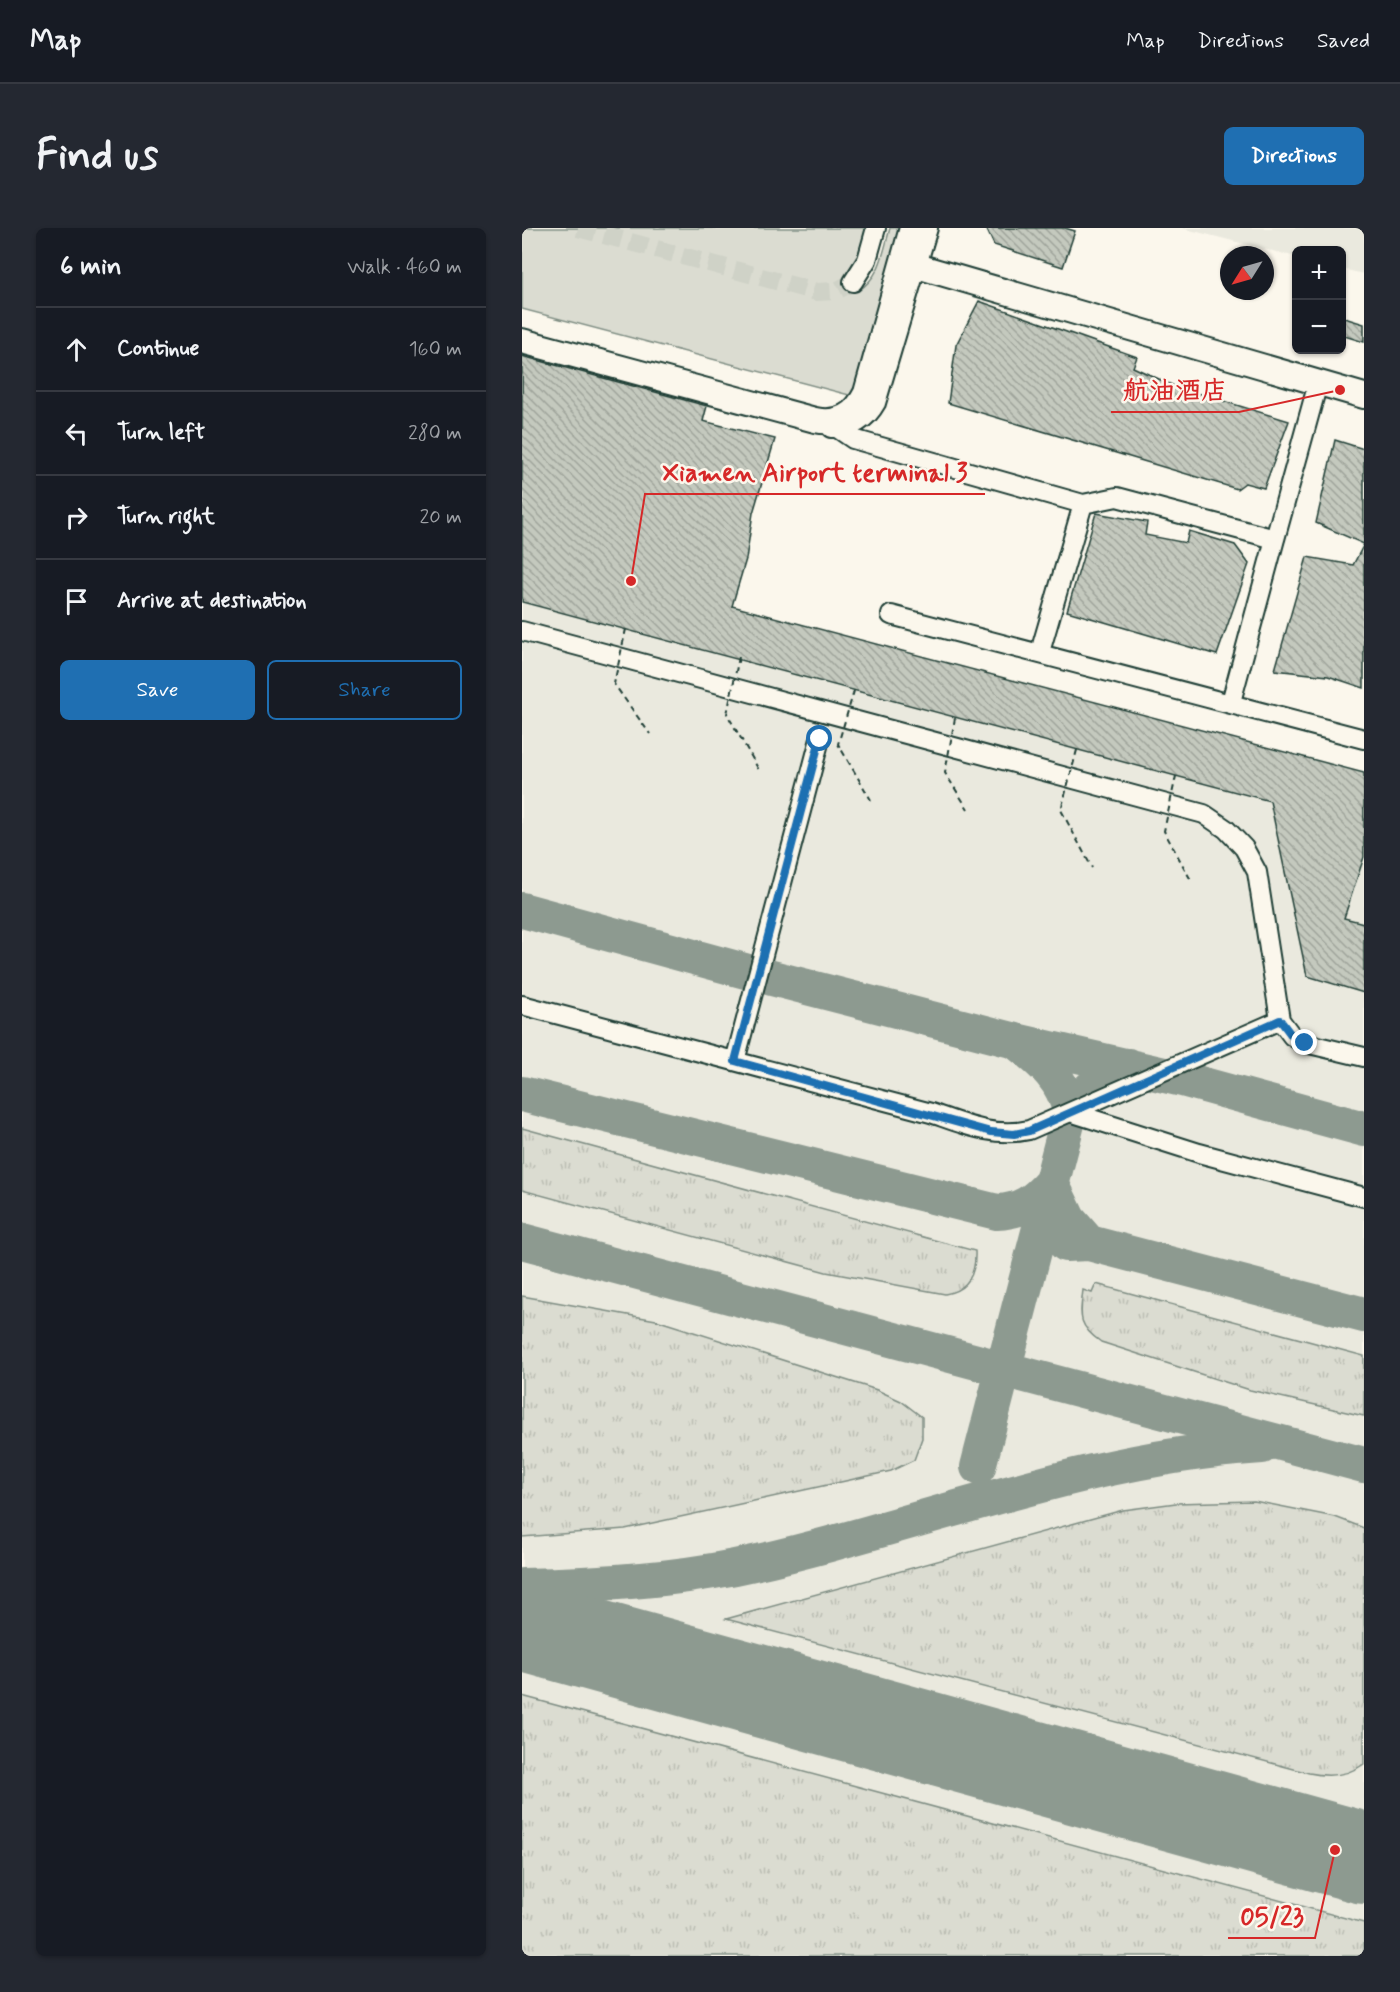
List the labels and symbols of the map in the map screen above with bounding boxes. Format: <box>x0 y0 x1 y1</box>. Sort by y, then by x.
north arrow <box>1220 246 1274 300</box>
callout: 航油酒店 <box>1111 368 1239 412</box>
text: 航油酒店 <box>1123 375 1227 409</box>
callout: Xiamen Airport terminal 3 <box>645 450 985 494</box>
text: Xiamen Airport terminal 3 <box>663 457 968 491</box>
route start <box>806 725 832 751</box>
route end <box>1291 1029 1317 1055</box>
callout: 05/23 <box>1228 1894 1315 1938</box>
text: 05/23 <box>1240 1901 1304 1935</box>

